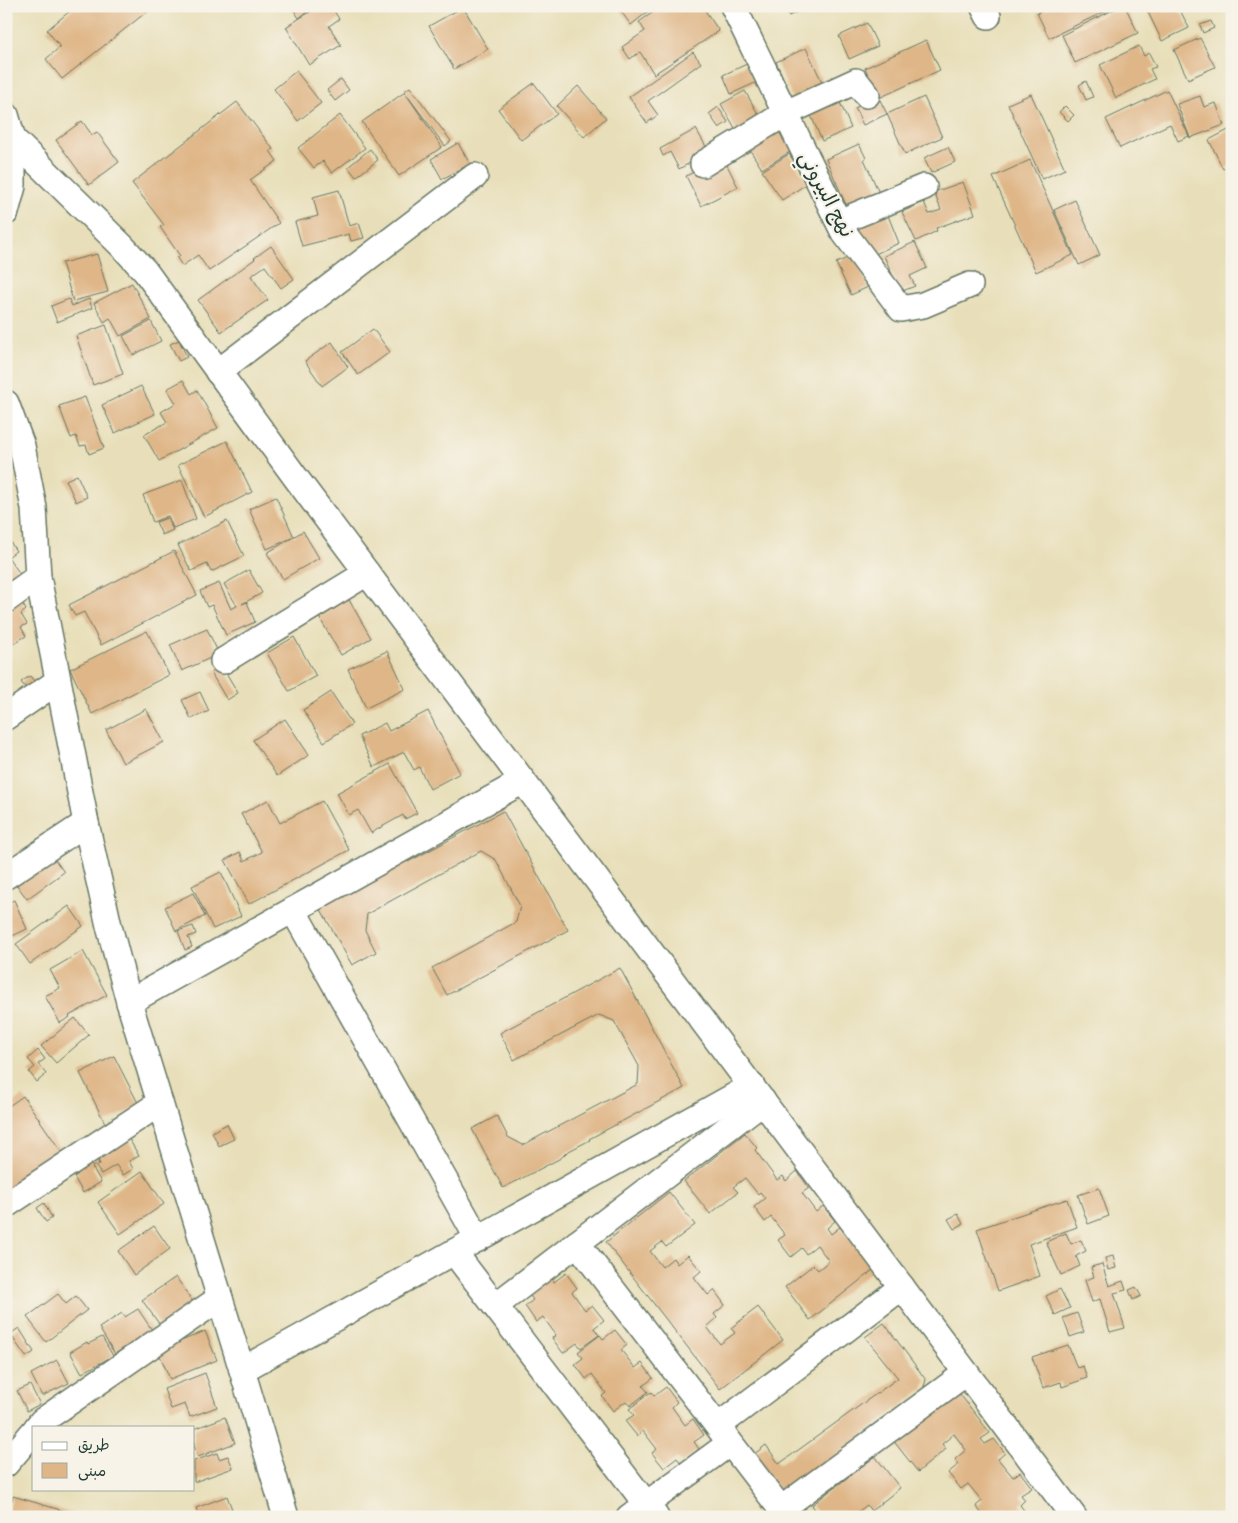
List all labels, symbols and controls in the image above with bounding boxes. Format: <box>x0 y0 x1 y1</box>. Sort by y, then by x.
street label: نهج البيروني <box>789 147 860 244</box>
legend <box>32 1426 195 1490</box>
text: طريق <box>78 1436 110 1455</box>
text: مبنى <box>78 1462 106 1481</box>

